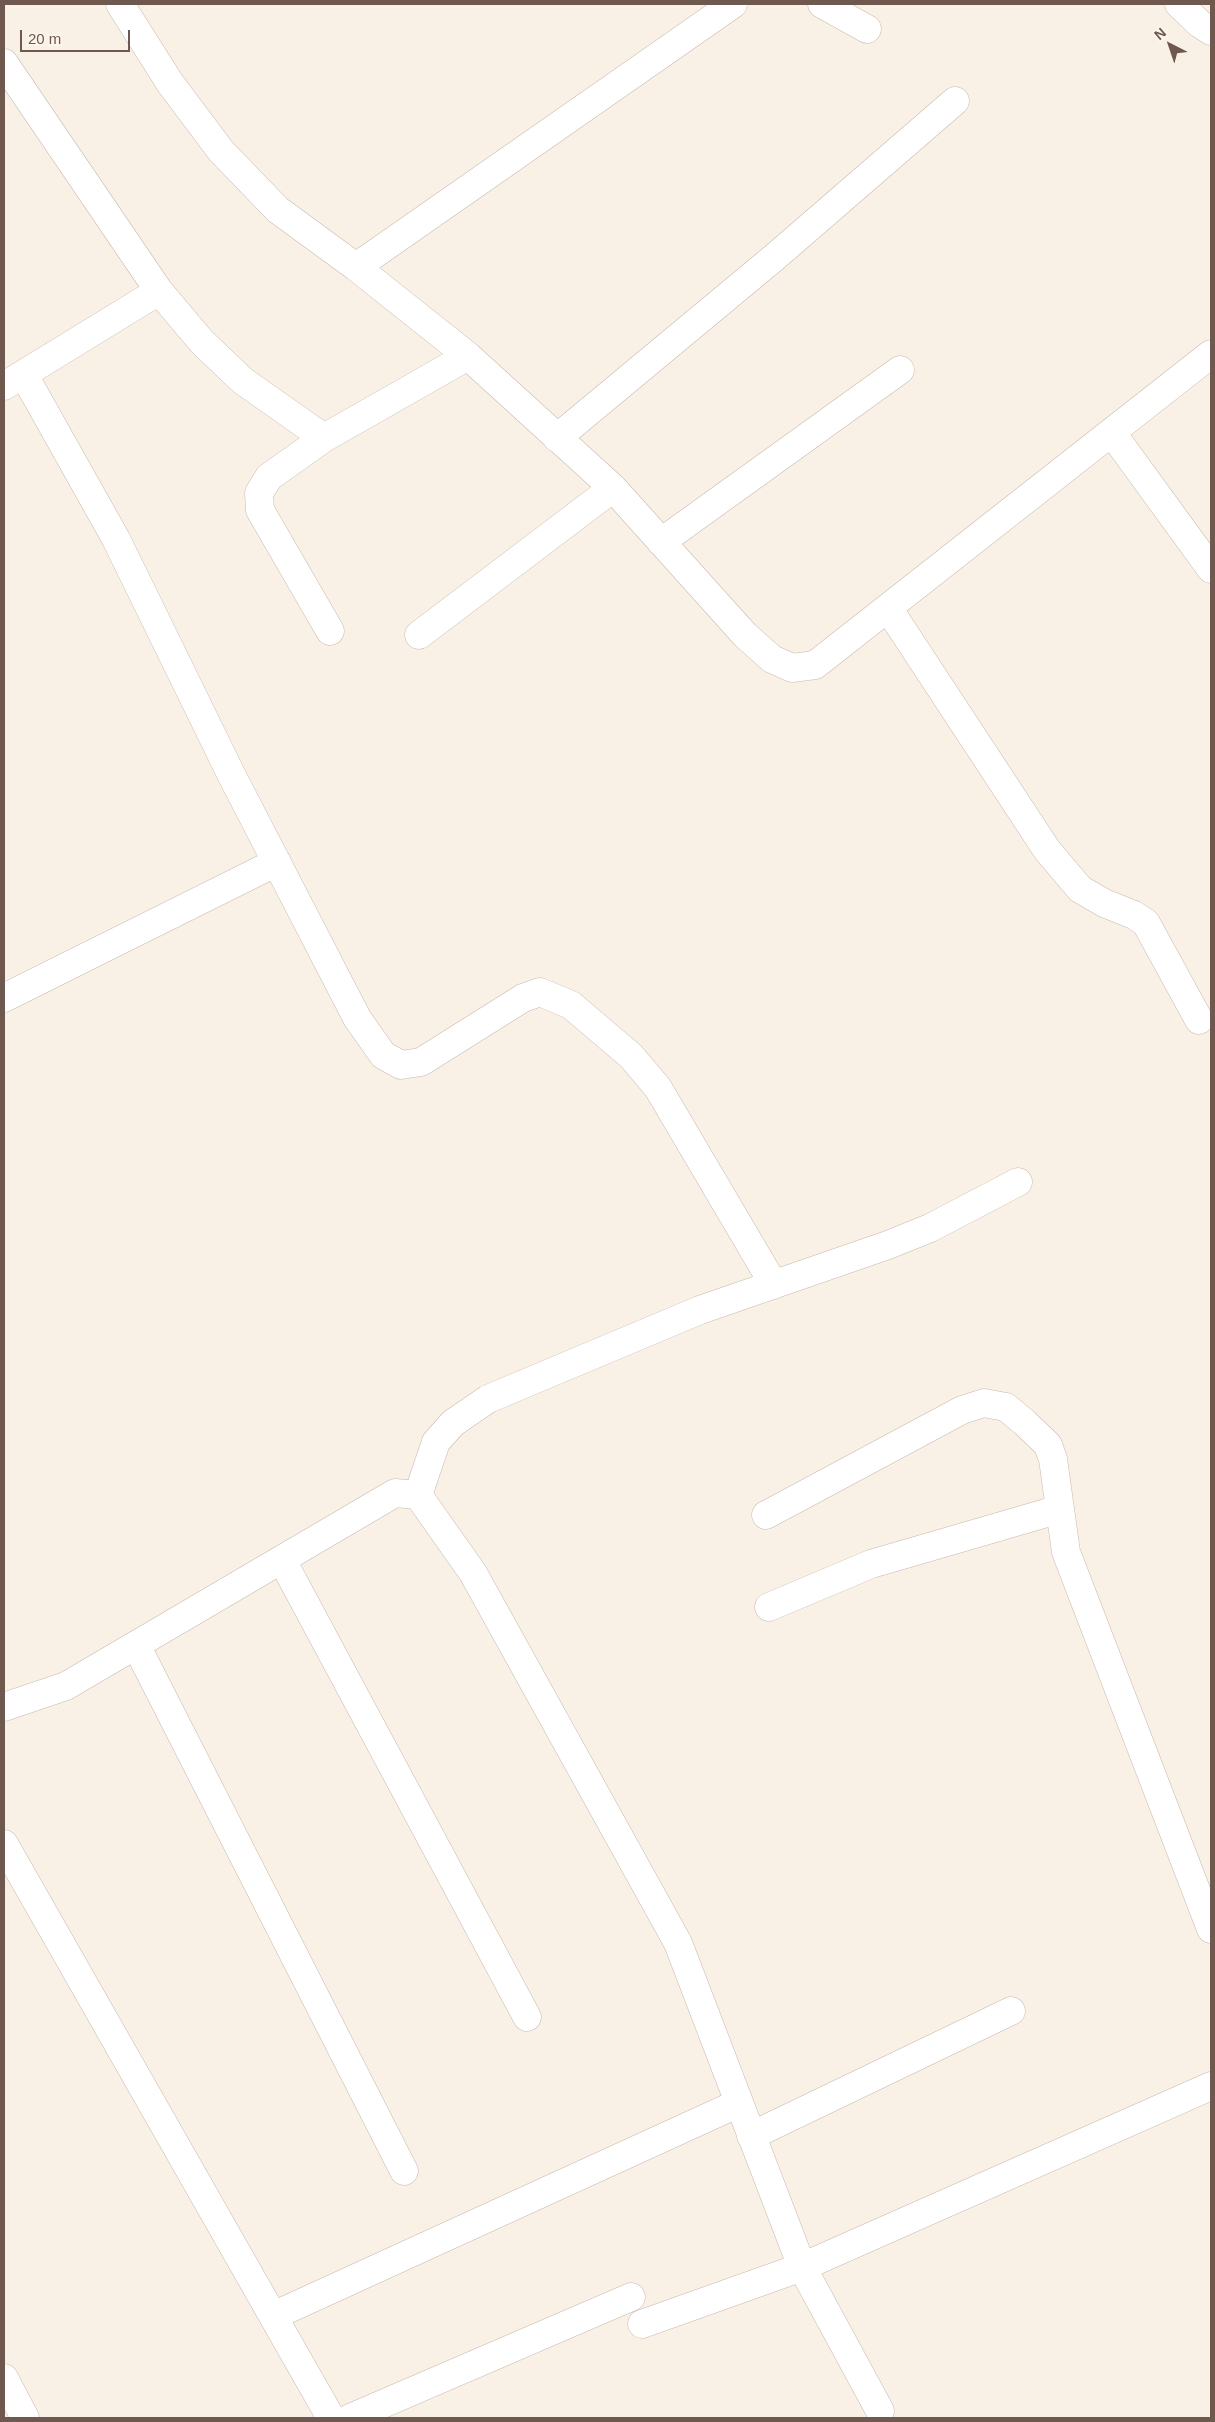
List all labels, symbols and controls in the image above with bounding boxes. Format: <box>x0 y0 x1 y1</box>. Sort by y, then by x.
scale bar <box>22 20 132 52</box>
north arrow <box>1145 20 1195 70</box>
text: N <box>1151 24 1169 43</box>
text: 20 m <box>28 30 61 47</box>

